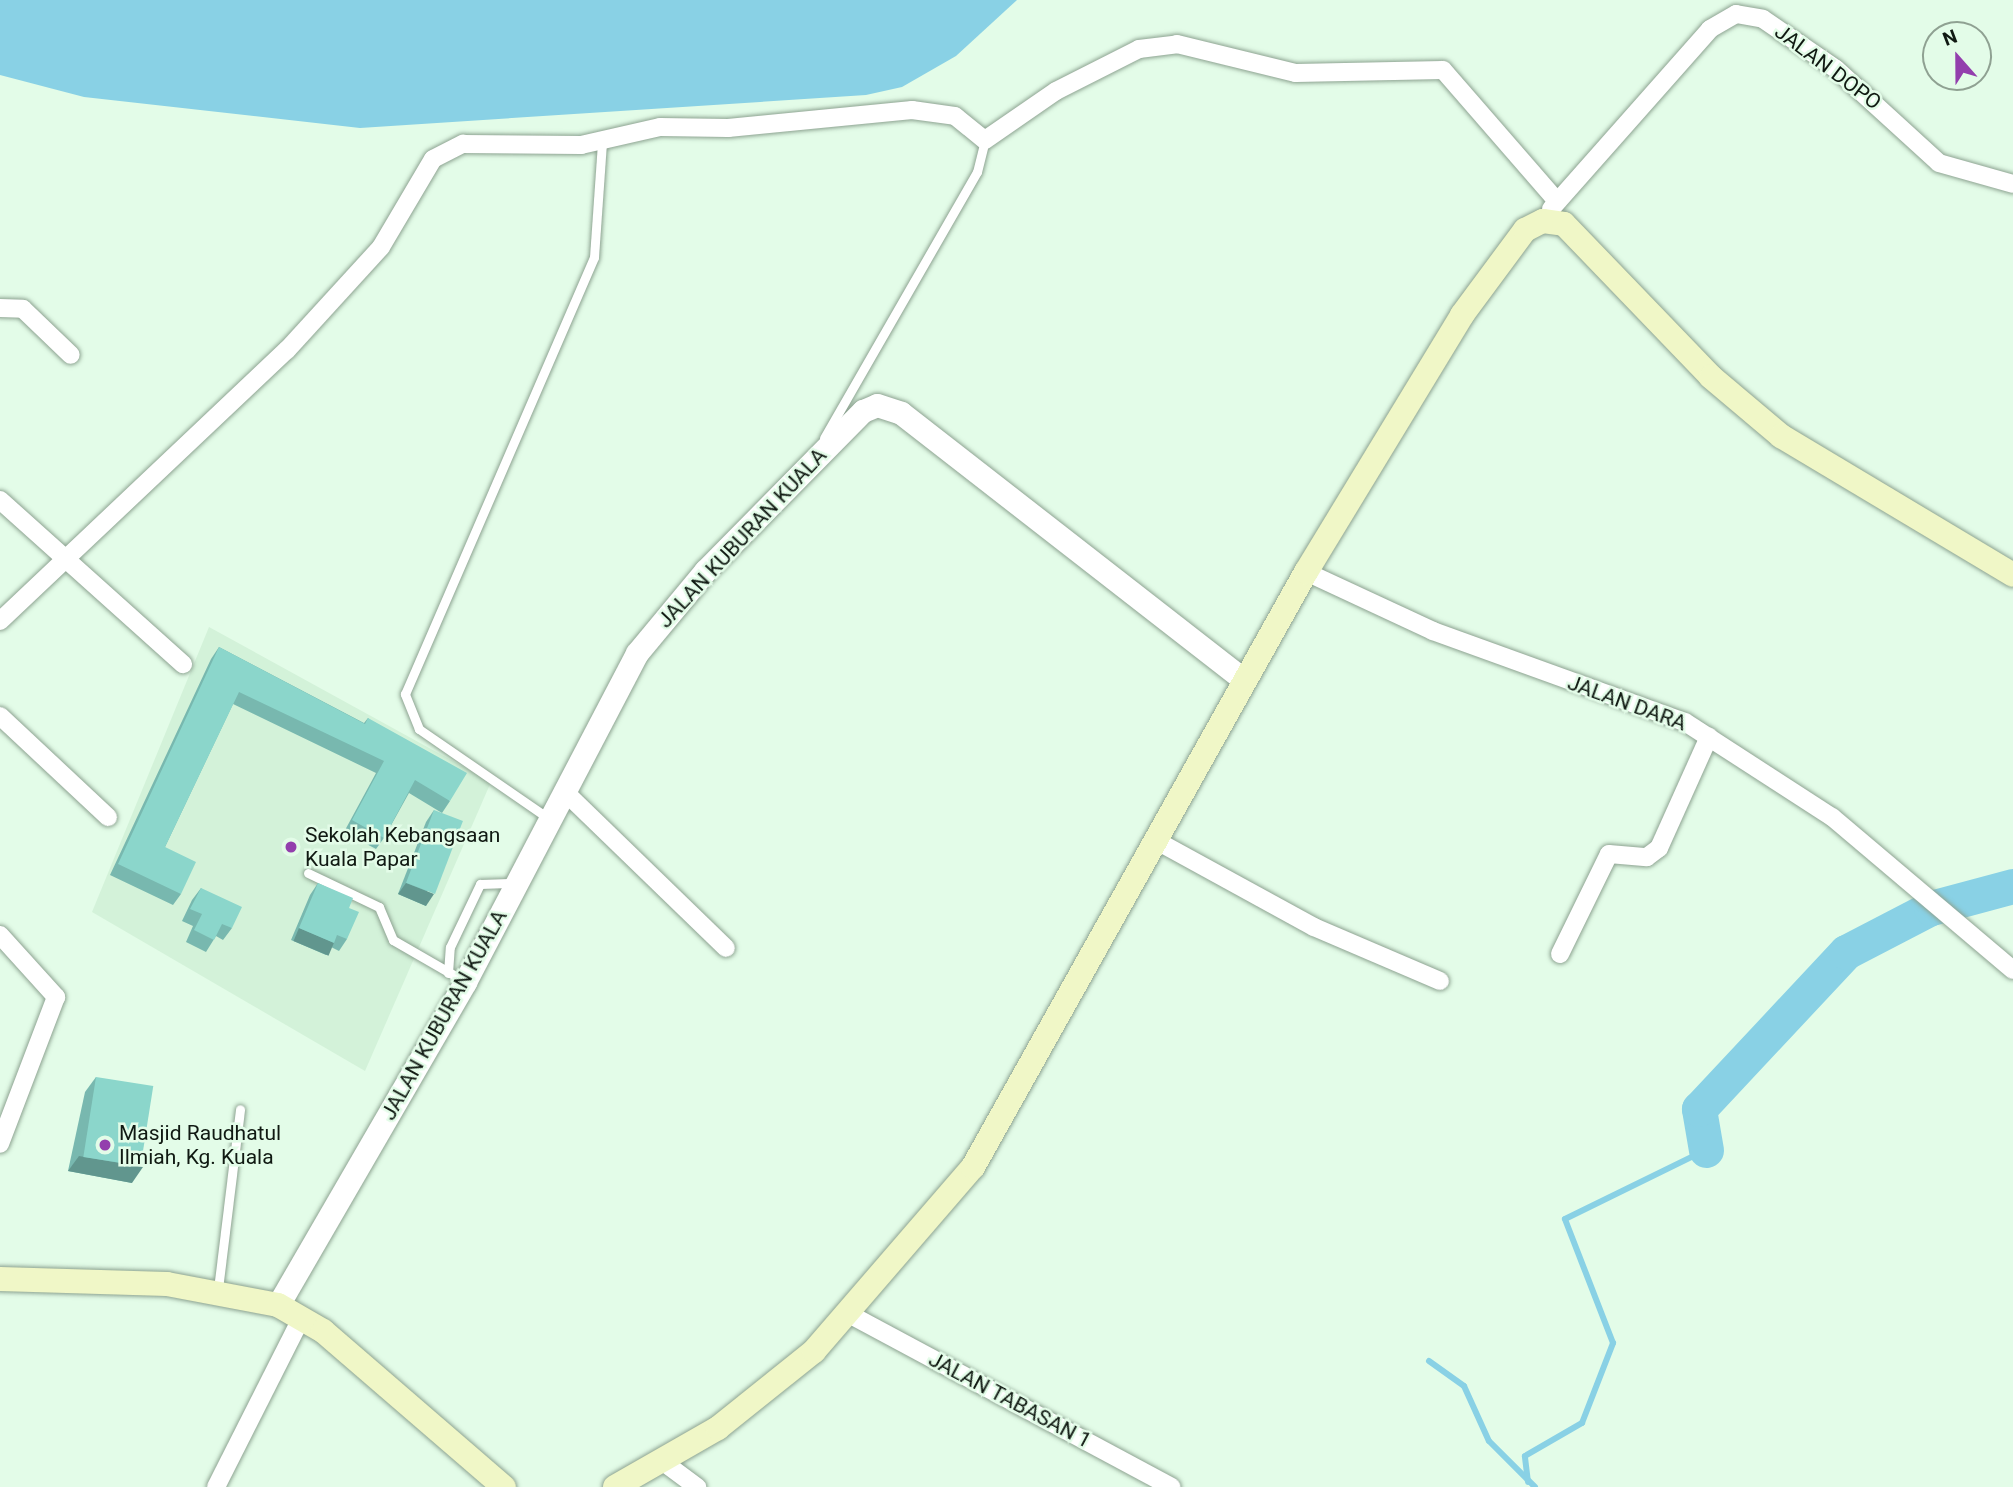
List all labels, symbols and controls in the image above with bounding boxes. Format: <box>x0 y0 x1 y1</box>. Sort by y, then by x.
street label: JALAN DOPO <box>1770 19 1886 115</box>
north arrow <box>1922 21 1992 91</box>
text: N <box>1940 25 1960 51</box>
street label: JALAN KUBURAN KUALA <box>652 443 832 633</box>
street label: JALAN DARA <box>1564 670 1690 736</box>
place label: Sekolah Kebangsaan Kuala Papar <box>305 822 500 872</box>
marker: Sekolah Kebangsaan Kuala Papar <box>283 839 299 855</box>
street label: JALAN KUBURAN KUALA <box>376 906 512 1124</box>
place label: Masjid Raudhatul Ilmiah, Kg. Kuala <box>119 1120 281 1170</box>
marker: Masjid Raudhatul Ilmiah, Kg. Kuala <box>97 1137 113 1153</box>
street label: JALAN TABASAN 1 <box>924 1346 1096 1454</box>

